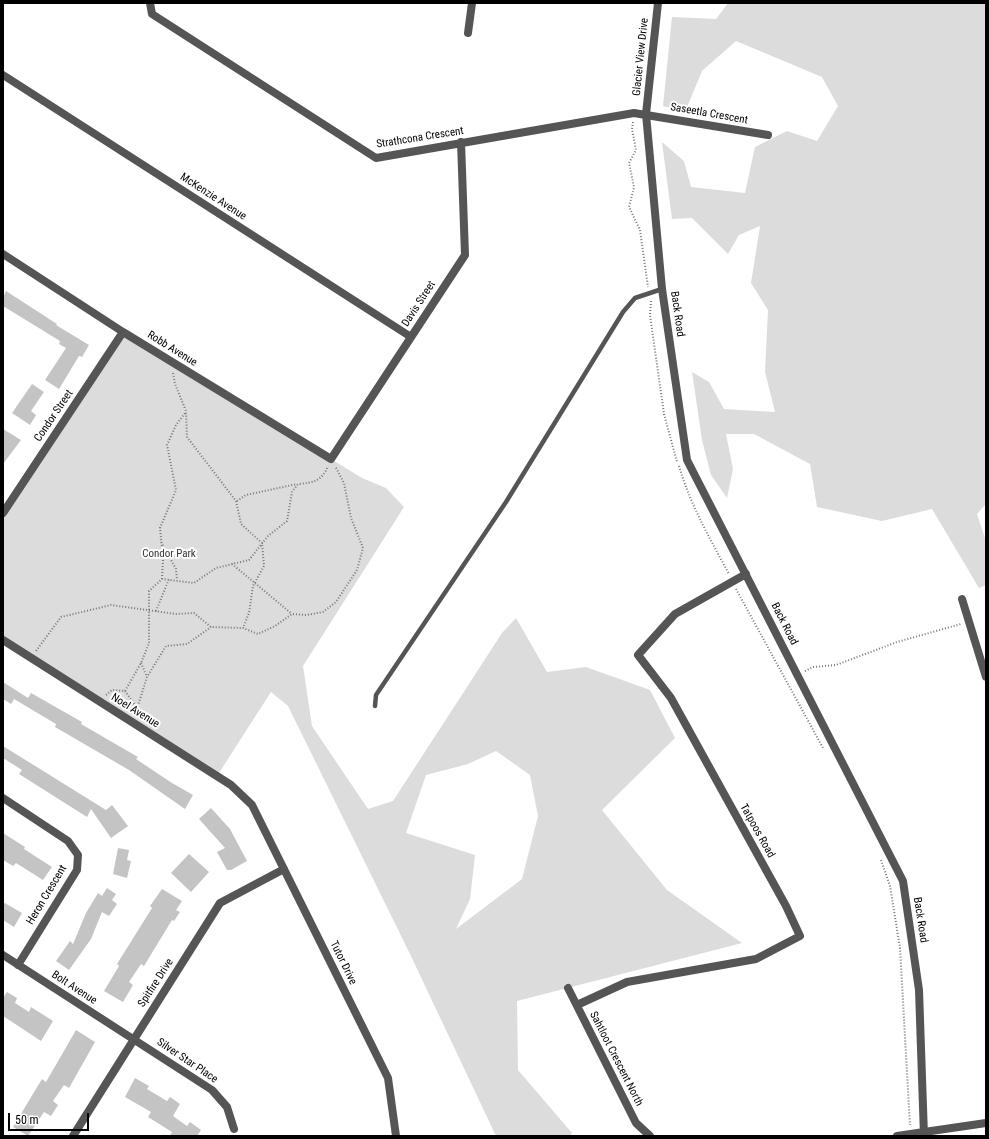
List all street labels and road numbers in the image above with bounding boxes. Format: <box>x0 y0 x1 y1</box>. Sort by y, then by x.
street label: Glacier View Drive <box>630 17 652 97</box>
street label: Saseetla Crescent <box>669 101 749 127</box>
street label: Strathcona Crescent <box>375 125 465 151</box>
street label: McKenzie Avenue <box>177 171 249 223</box>
street label: Davis Street <box>399 279 439 329</box>
street label: Back Road <box>667 290 687 338</box>
street label: Robb Avenue <box>145 328 199 370</box>
street label: Condor Street <box>32 388 76 444</box>
street label: Back Road <box>768 601 800 647</box>
street label: Noel Avenue <box>109 691 161 731</box>
street label: Tatpoos Road <box>737 802 777 860</box>
street label: Heron Crescent <box>24 863 70 927</box>
street label: Back Road <box>910 896 930 944</box>
street label: Tutor Drive <box>327 939 359 987</box>
street label: Spitfire Drive <box>135 956 177 1010</box>
street label: Bolt Avenue <box>49 968 99 1008</box>
street label: Sahtloot Crescent North <box>586 1009 646 1109</box>
street label: Silver Star Place <box>154 1036 220 1086</box>

